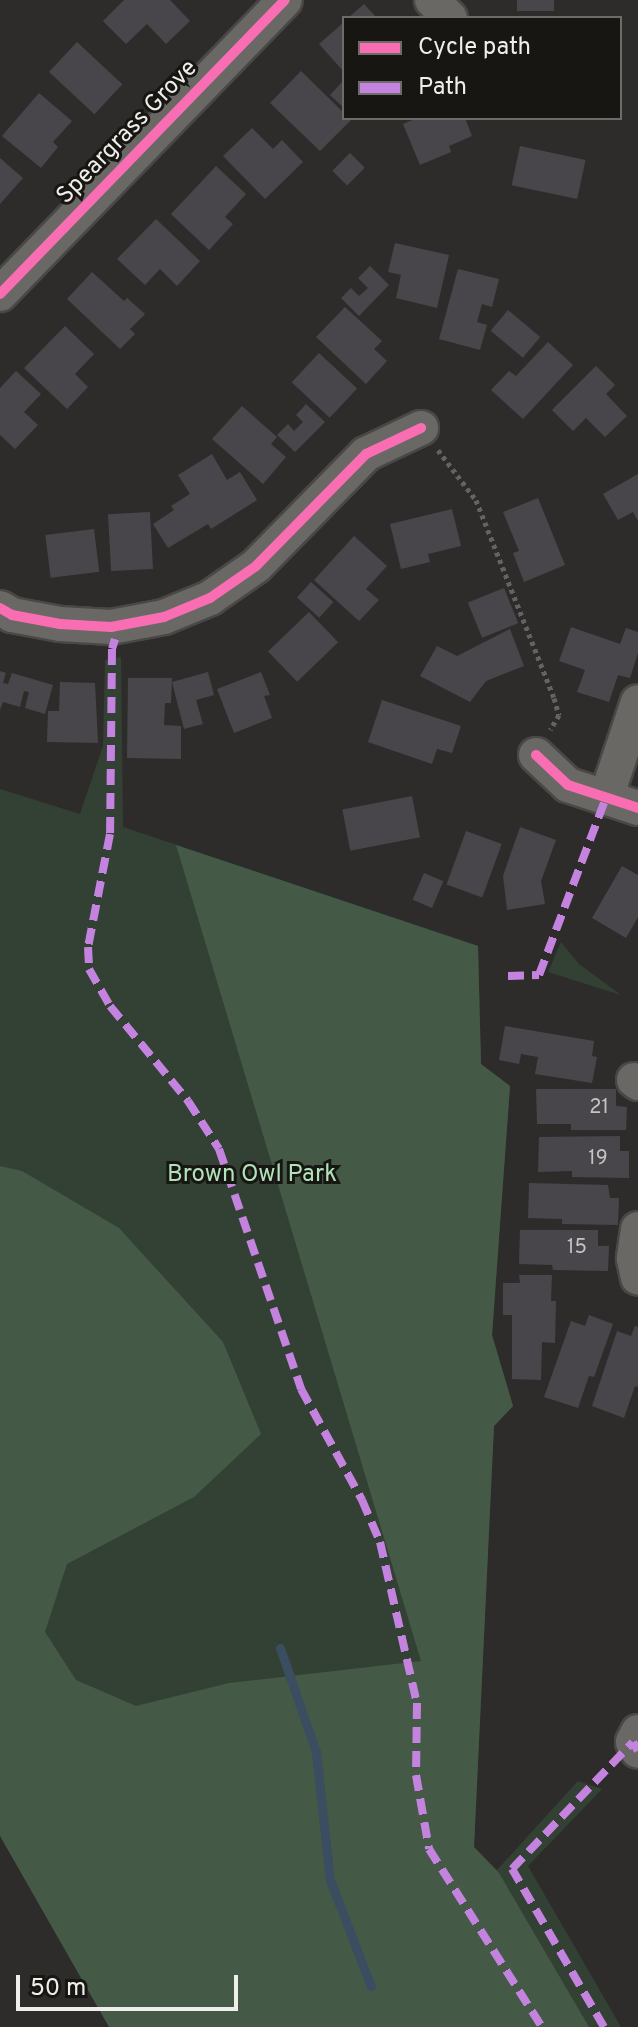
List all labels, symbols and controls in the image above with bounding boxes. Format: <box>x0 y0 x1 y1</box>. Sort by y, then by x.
legend <box>342 16 622 120</box>
text: Cycle path <box>418 33 531 63</box>
street label: Speargrass Grove <box>52 55 204 211</box>
text: Path <box>418 73 467 103</box>
house number: 21 <box>589 1096 609 1120</box>
house number: 19 <box>588 1147 608 1171</box>
park label: Brown Owl Park <box>167 1162 337 1190</box>
house number: 15 <box>567 1236 587 1260</box>
scale bar <box>20 1959 242 2009</box>
text: 50 m <box>30 1974 86 2004</box>

